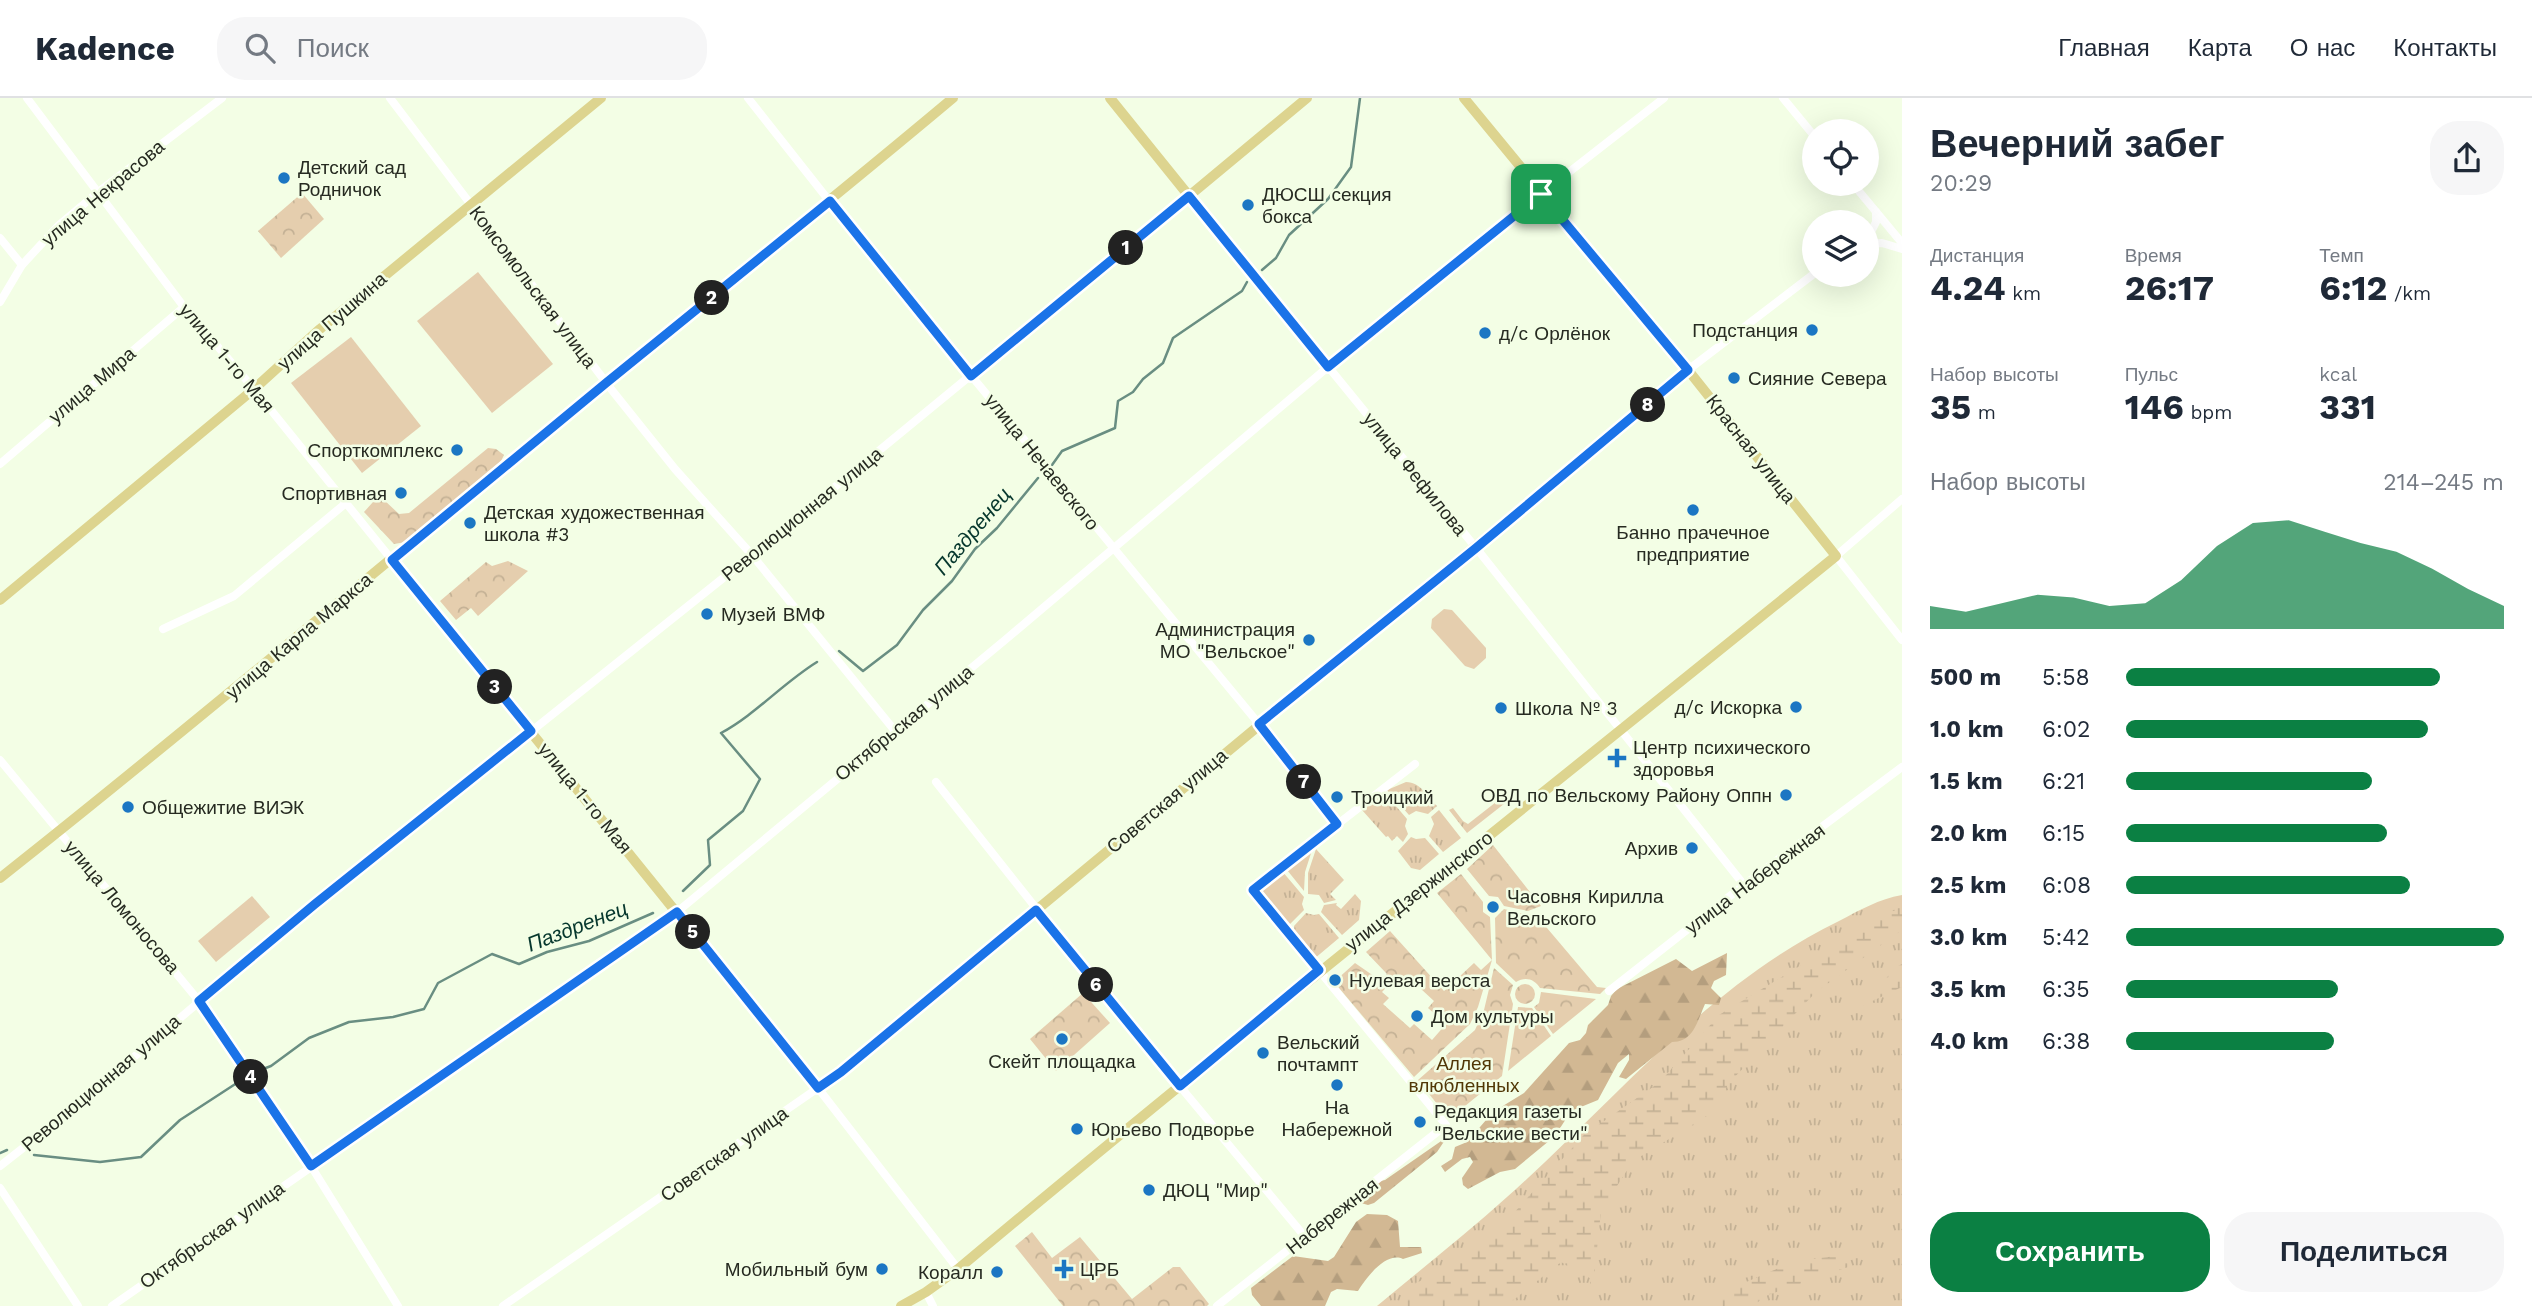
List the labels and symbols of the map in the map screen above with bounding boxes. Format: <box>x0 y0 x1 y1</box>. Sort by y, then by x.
street label: улица Некрасова <box>37 135 169 251</box>
place label: Детский сад Родничок <box>298 156 406 201</box>
pin <box>1511 164 1571 224</box>
marker: Детский сад Родничок <box>276 170 292 186</box>
place label: ДЮСШ секция бокса <box>1262 183 1392 228</box>
marker: ДЮСШ секция бокса <box>1240 197 1256 213</box>
street label: Комсомольская улица <box>465 201 602 373</box>
pin: 1 <box>1108 230 1144 266</box>
street label: улица Пушкина <box>273 267 392 375</box>
pin: 2 <box>694 280 730 316</box>
street label: улица 1-го Мая <box>175 299 279 417</box>
place label: Подстанция <box>1692 319 1798 342</box>
place label: д/с Орлёнок <box>1499 322 1611 345</box>
marker: Подстанция <box>1804 322 1820 338</box>
marker: д/с Орлёнок <box>1477 325 1493 341</box>
street label: улица Мира <box>44 342 140 428</box>
place label: Сияние Севера <box>1748 367 1887 390</box>
marker: Сияние Севера <box>1726 370 1742 386</box>
pin: 8 <box>1630 388 1666 422</box>
street label: улица Нечаевского <box>980 389 1104 535</box>
street label: Красная улица <box>1701 390 1801 508</box>
street label: улица Фефилова <box>1358 408 1472 541</box>
place label: Спорткомплекс <box>307 439 443 462</box>
marker: Спорткомплекс <box>449 442 465 458</box>
street label: Революционная улица <box>717 442 887 586</box>
place label: Спортивная <box>282 482 387 505</box>
water label: Паздренец <box>928 482 1016 580</box>
marker: Спортивная <box>393 485 409 501</box>
place label: Детская художественная школа #3 <box>484 501 704 546</box>
marker: Банно прачечное предприятие <box>1685 502 1701 518</box>
marker: Детская художественная школа #3 <box>462 515 478 531</box>
place label: Банно прачечное предприятие <box>1616 521 1770 566</box>
street label: улица Карла Маркса <box>221 568 377 704</box>
place label: Музей ВМФ <box>721 603 825 626</box>
marker: Музей ВМФ <box>699 606 715 622</box>
place label: Администрация МО "Вельское" <box>1155 618 1295 663</box>
marker: Администрация МО "Вельское" <box>1301 632 1317 648</box>
street label: Октябрьская улица <box>830 660 978 786</box>
pin: 3 <box>477 670 512 704</box>
place label: д/с Искорка <box>1675 696 1782 719</box>
place label: Школа № 3 <box>1515 697 1618 720</box>
marker: д/с Искорка <box>1788 699 1804 715</box>
marker: Школа № 3 <box>1493 700 1509 716</box>
place label: Центр психического здоровья <box>1633 736 1811 781</box>
street label: улица 1-го Мая <box>533 738 637 858</box>
street label: Советская улица <box>1102 744 1232 858</box>
marker: Центр психического здоровья <box>1607 748 1627 768</box>
pin: 7 <box>1286 764 1322 800</box>
place label: ОВД по Вельскому Району Оппн <box>1481 784 1772 807</box>
place label: Троицкий <box>1351 786 1434 809</box>
marker: ОВД по Вельскому Району Оппн <box>1778 787 1794 803</box>
marker: Троицкий <box>1329 789 1345 805</box>
place label: Общежитие ВИЭК <box>142 796 304 819</box>
marker: Общежитие ВИЭК <box>120 799 136 815</box>
street label: улица Набережная <box>1681 819 1829 939</box>
street label: улица Дзержинского <box>1340 826 1498 956</box>
street label: улица Ломоносова <box>59 836 185 979</box>
place label: Архив <box>1625 837 1678 860</box>
marker: Архив <box>1684 840 1700 856</box>
place label: Часовня Кирилла Вельского <box>1507 885 1664 930</box>
water label: Паздренец <box>523 895 631 957</box>
marker: Часовня Кирилла Вельского <box>1485 899 1501 915</box>
pin: 5 <box>676 914 710 950</box>
pin: 6 <box>1078 968 1114 1002</box>
place label: Нулевая верста <box>1349 969 1491 992</box>
marker: Нулевая верста <box>1327 972 1343 988</box>
place label: Дом культуры <box>1431 1005 1554 1028</box>
marker: Дом культуры <box>1409 1008 1425 1024</box>
street label: Революционная улица <box>17 1010 185 1156</box>
marker: Скейт площадка <box>1054 1031 1070 1047</box>
place label: Вельский почтампт <box>1277 1031 1360 1076</box>
marker: Вельский почтампт <box>1255 1045 1271 1061</box>
place label: Скейт площадка <box>988 1050 1136 1073</box>
park label: Аллея влюбленных <box>1409 1052 1520 1097</box>
pin: 4 <box>233 1060 268 1094</box>
marker: На Набережной <box>1329 1077 1345 1093</box>
place label: На Набережной <box>1282 1096 1392 1141</box>
place label: Редакция газеты "Вельские вести" <box>1434 1100 1588 1145</box>
street label: Советская улица <box>656 1101 793 1207</box>
marker: Редакция газеты "Вельские вести" <box>1412 1114 1428 1130</box>
place label: Юрьево Подворье <box>1091 1118 1255 1141</box>
marker: Юрьево Подворье <box>1069 1121 1085 1137</box>
street label: Набережная <box>1281 1173 1383 1259</box>
street label: Октябрьская улица <box>135 1176 289 1294</box>
place label: ДЮЦ "Мир" <box>1163 1179 1268 1202</box>
marker: ДЮЦ "Мир" <box>1141 1182 1157 1198</box>
place label: Мобильный бум <box>725 1258 868 1281</box>
place label: ЦРБ <box>1080 1258 1119 1281</box>
marker: ЦРБ <box>1054 1259 1074 1279</box>
marker: Мобильный бум <box>874 1261 890 1277</box>
place label: Коралл <box>918 1261 983 1284</box>
marker: Коралл <box>989 1264 1005 1280</box>

